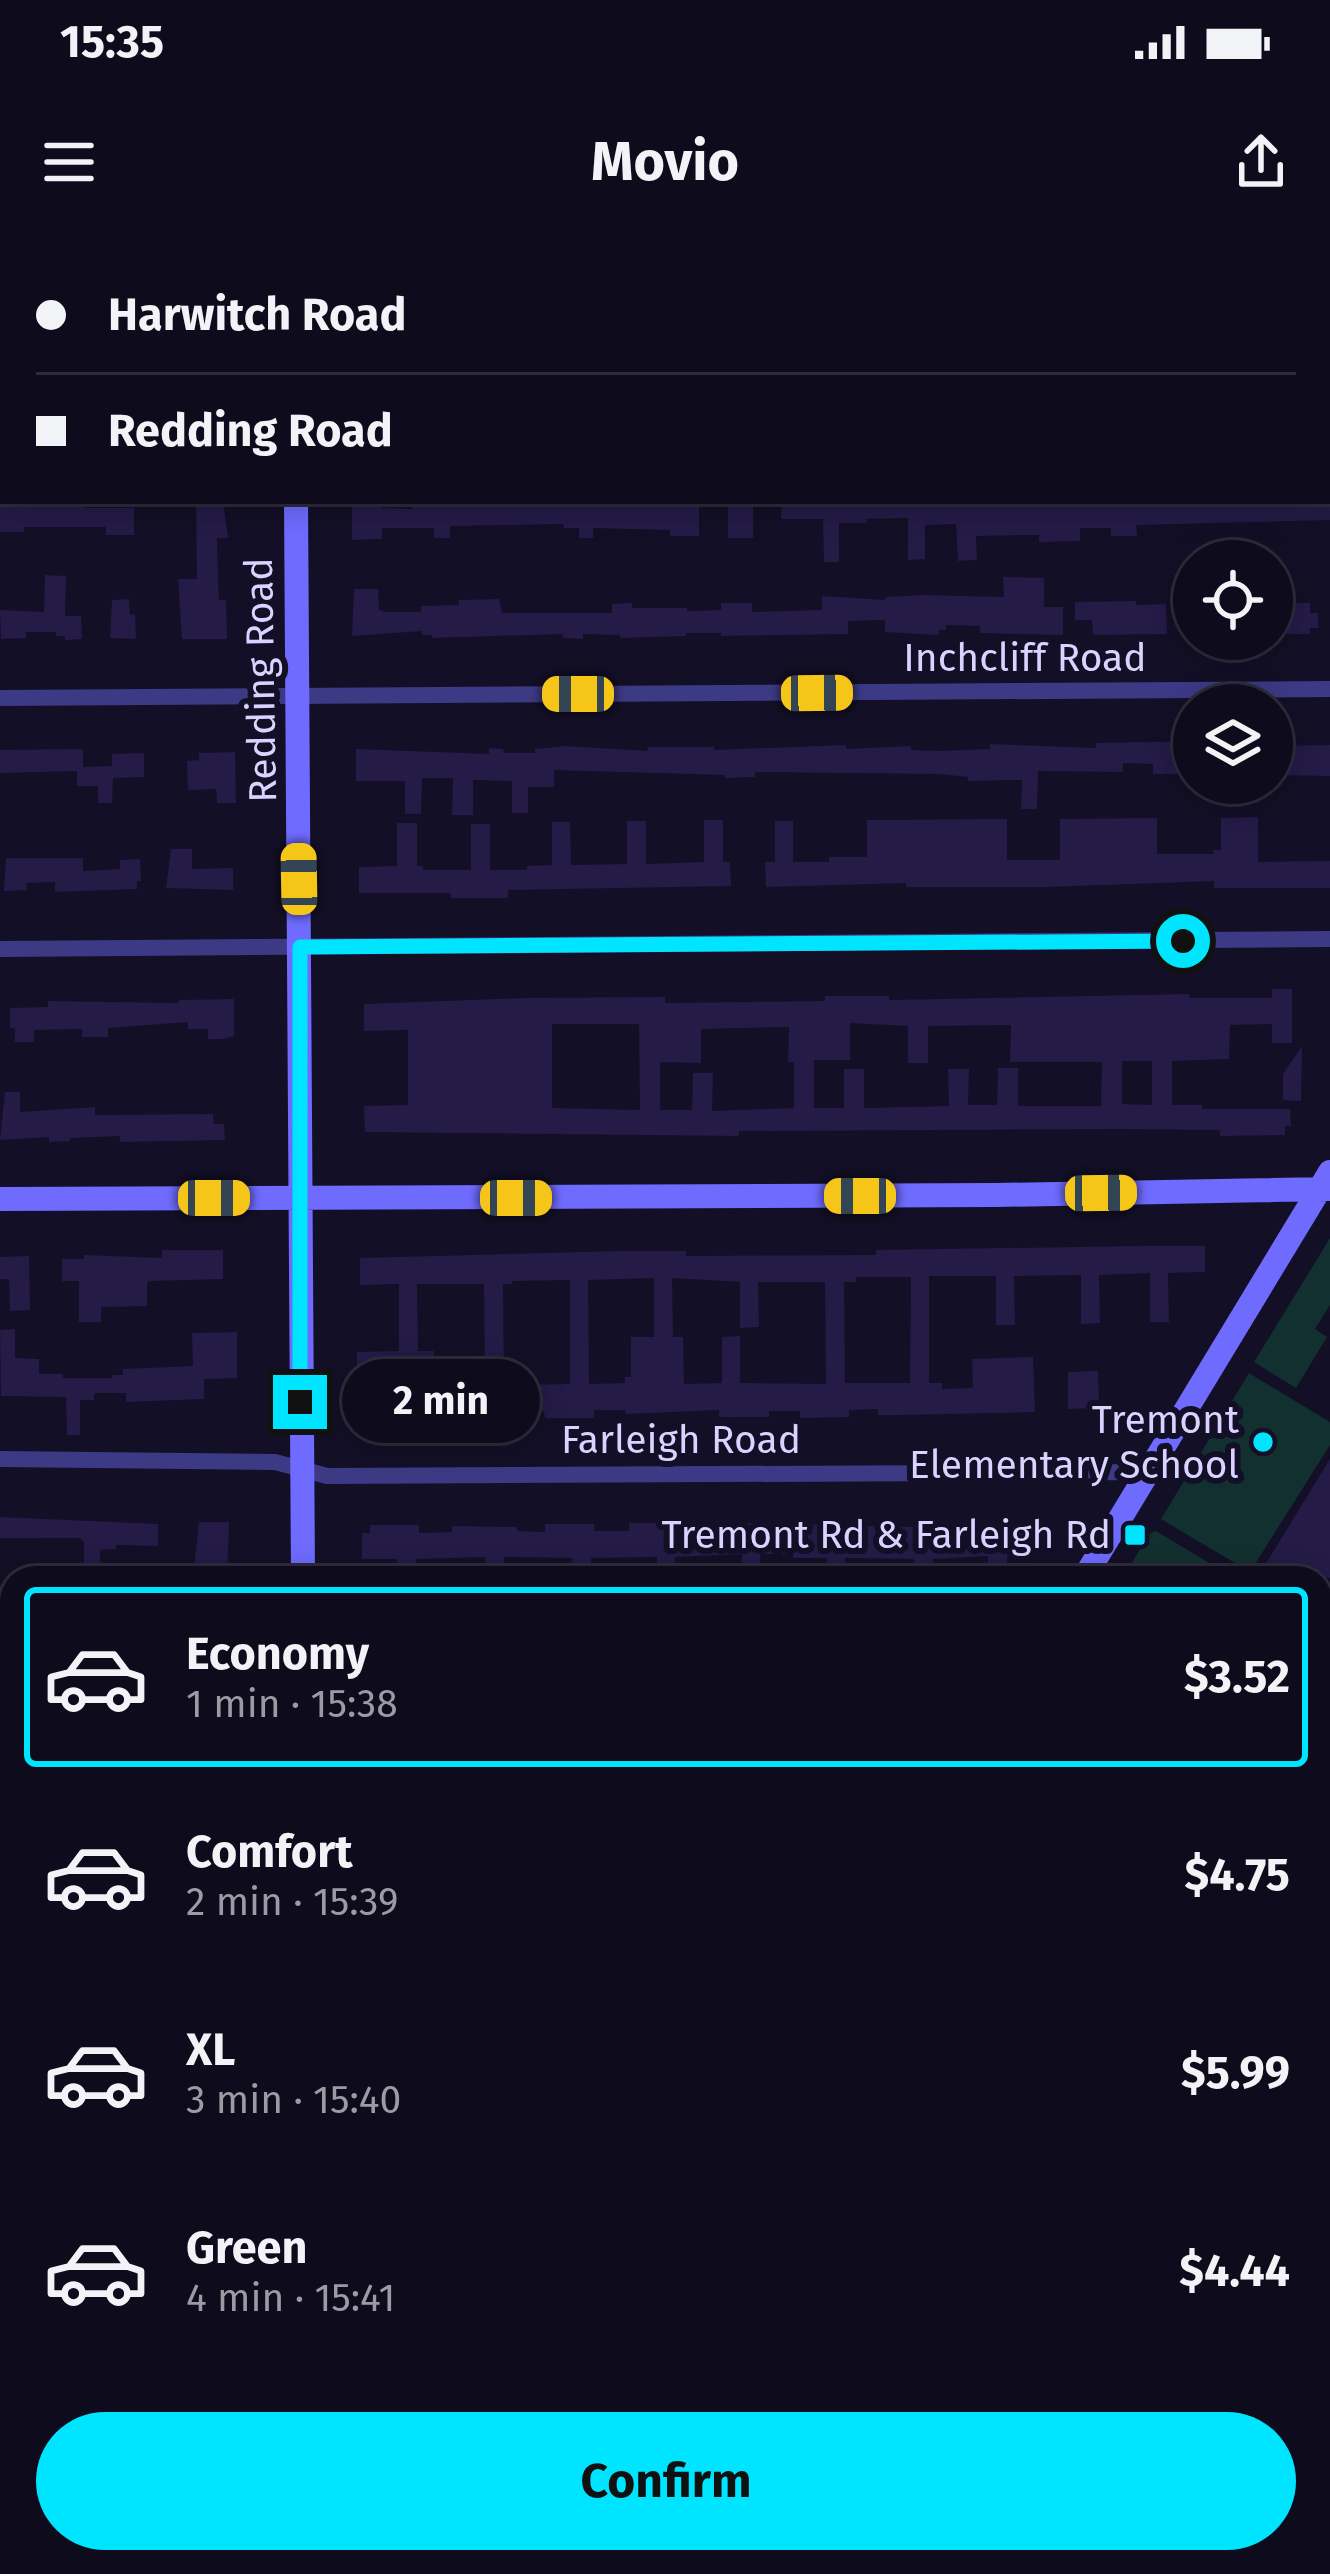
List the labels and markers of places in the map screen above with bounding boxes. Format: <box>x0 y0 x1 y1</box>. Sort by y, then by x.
place label: Tremont Elementary School <box>909 1397 1240 1488</box>
marker: Tremont Elementary School <box>1250 1429 1276 1455</box>
place label: Tremont Rd & Farleigh Rd <box>662 1512 1111 1558</box>
marker: Tremont Rd & Farleigh Rd <box>1122 1522 1148 1548</box>

